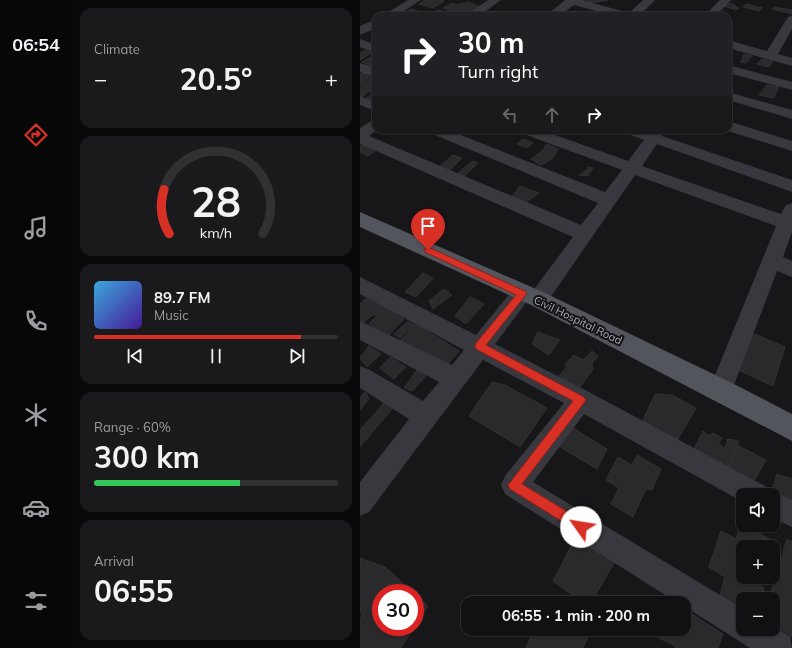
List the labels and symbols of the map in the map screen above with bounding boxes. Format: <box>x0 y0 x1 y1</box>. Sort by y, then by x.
pin <box>411 209 445 250</box>
street label: Civil Hospital Road <box>532 293 624 347</box>
position arrow <box>560 506 602 548</box>
speed limit sign: 30 <box>372 584 424 636</box>

